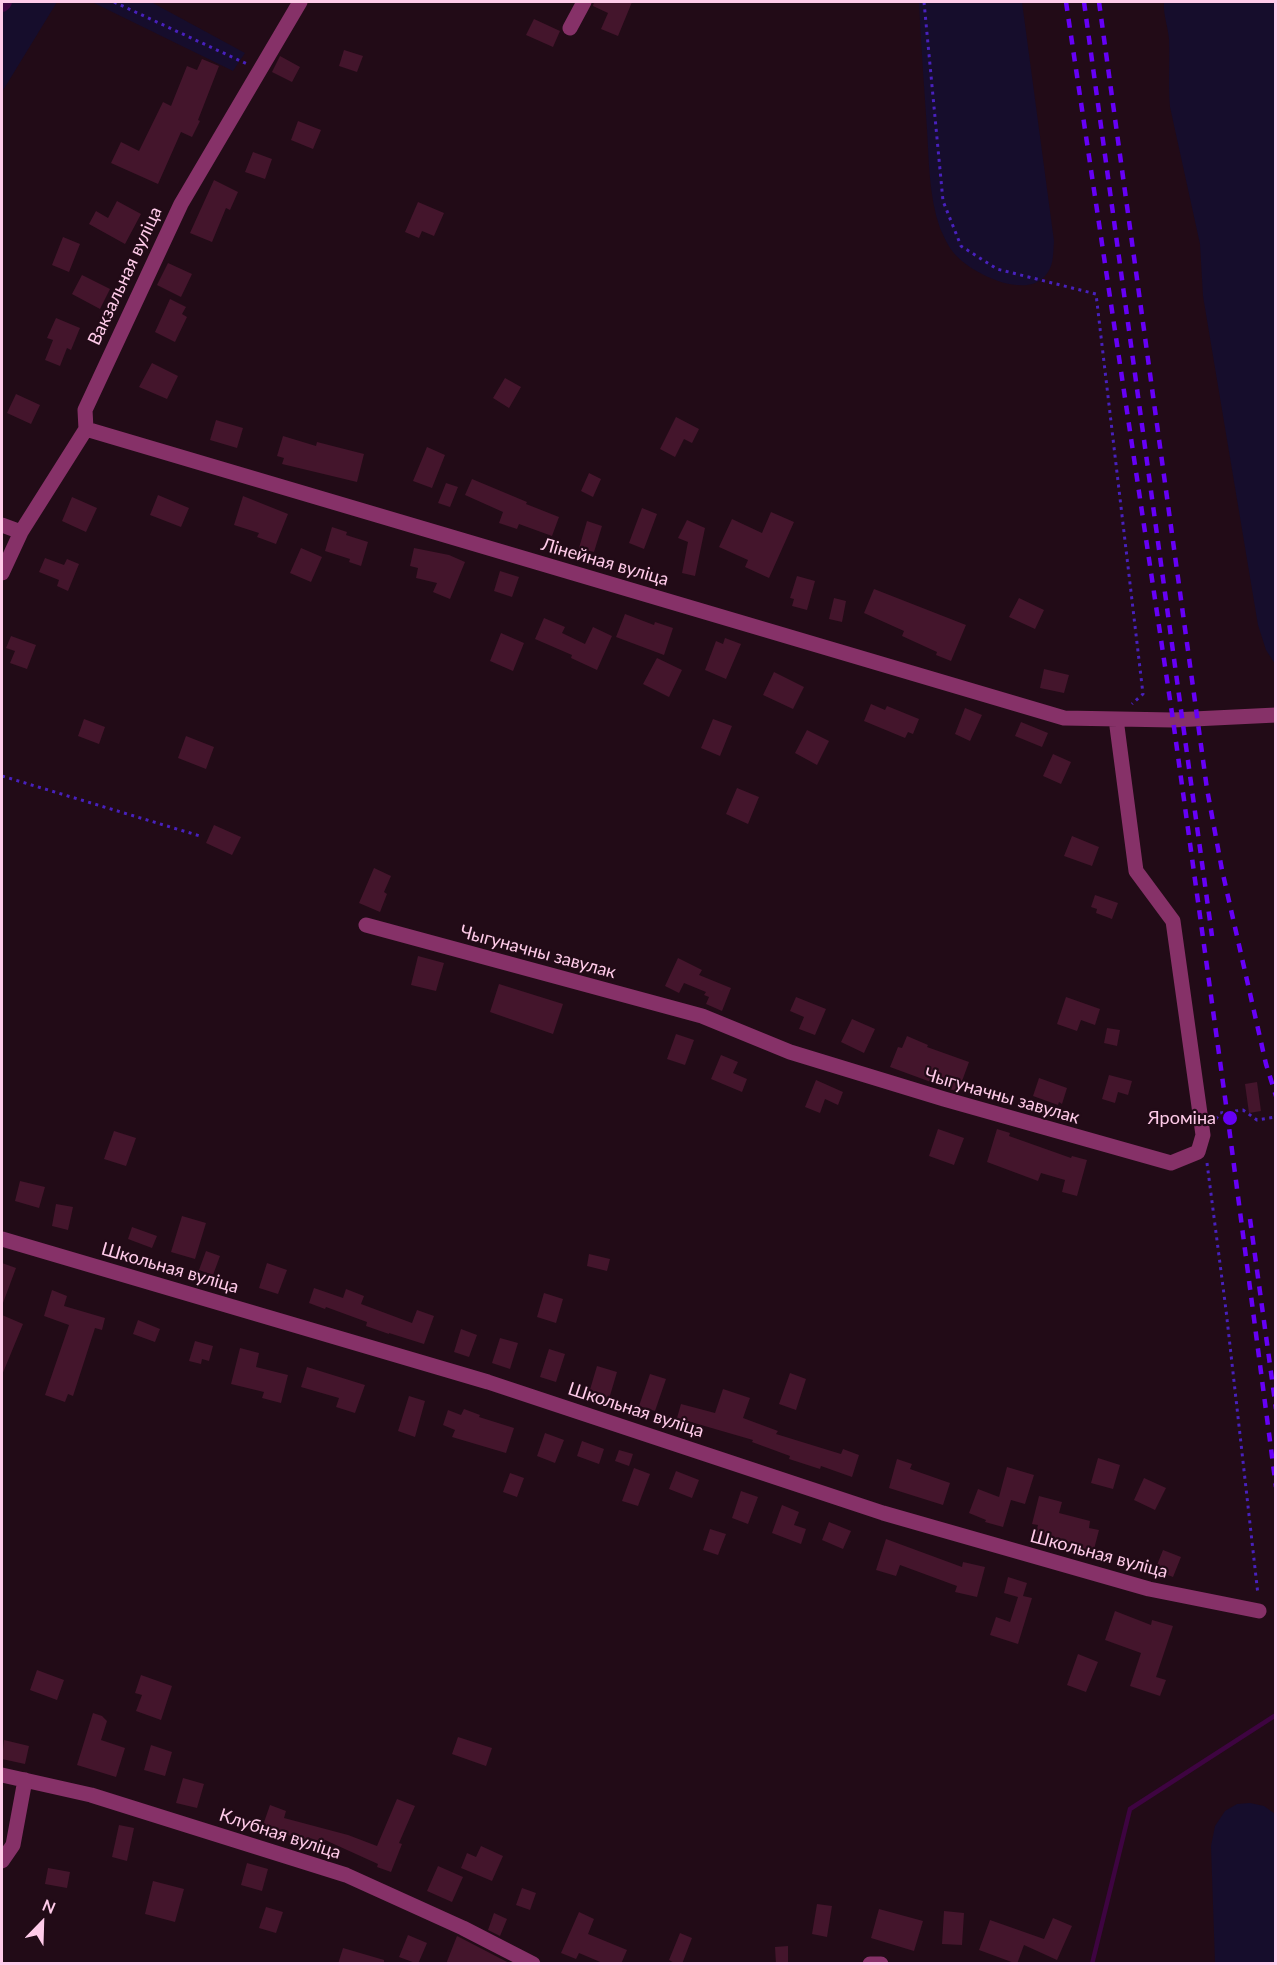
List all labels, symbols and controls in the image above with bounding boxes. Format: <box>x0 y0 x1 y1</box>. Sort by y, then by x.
street label: Вакзальная вуліца <box>83 203 167 349</box>
street label: Лінейная вуліца <box>539 533 671 591</box>
street label: Чыгуначны завулак <box>458 921 618 983</box>
street label: Чыгуначны завулак <box>922 1063 1082 1129</box>
place label: Яроміна <box>1148 1107 1216 1129</box>
marker: Яроміна <box>1221 1109 1239 1127</box>
street label: Школьная вуліца <box>99 1238 241 1298</box>
street label: Школьная вуліца <box>565 1378 707 1442</box>
street label: Школьная вуліца <box>1028 1525 1170 1583</box>
street label: Клубная вуліца <box>216 1804 344 1864</box>
north arrow <box>12 1893 72 1953</box>
text: N <box>40 1895 59 1917</box>

